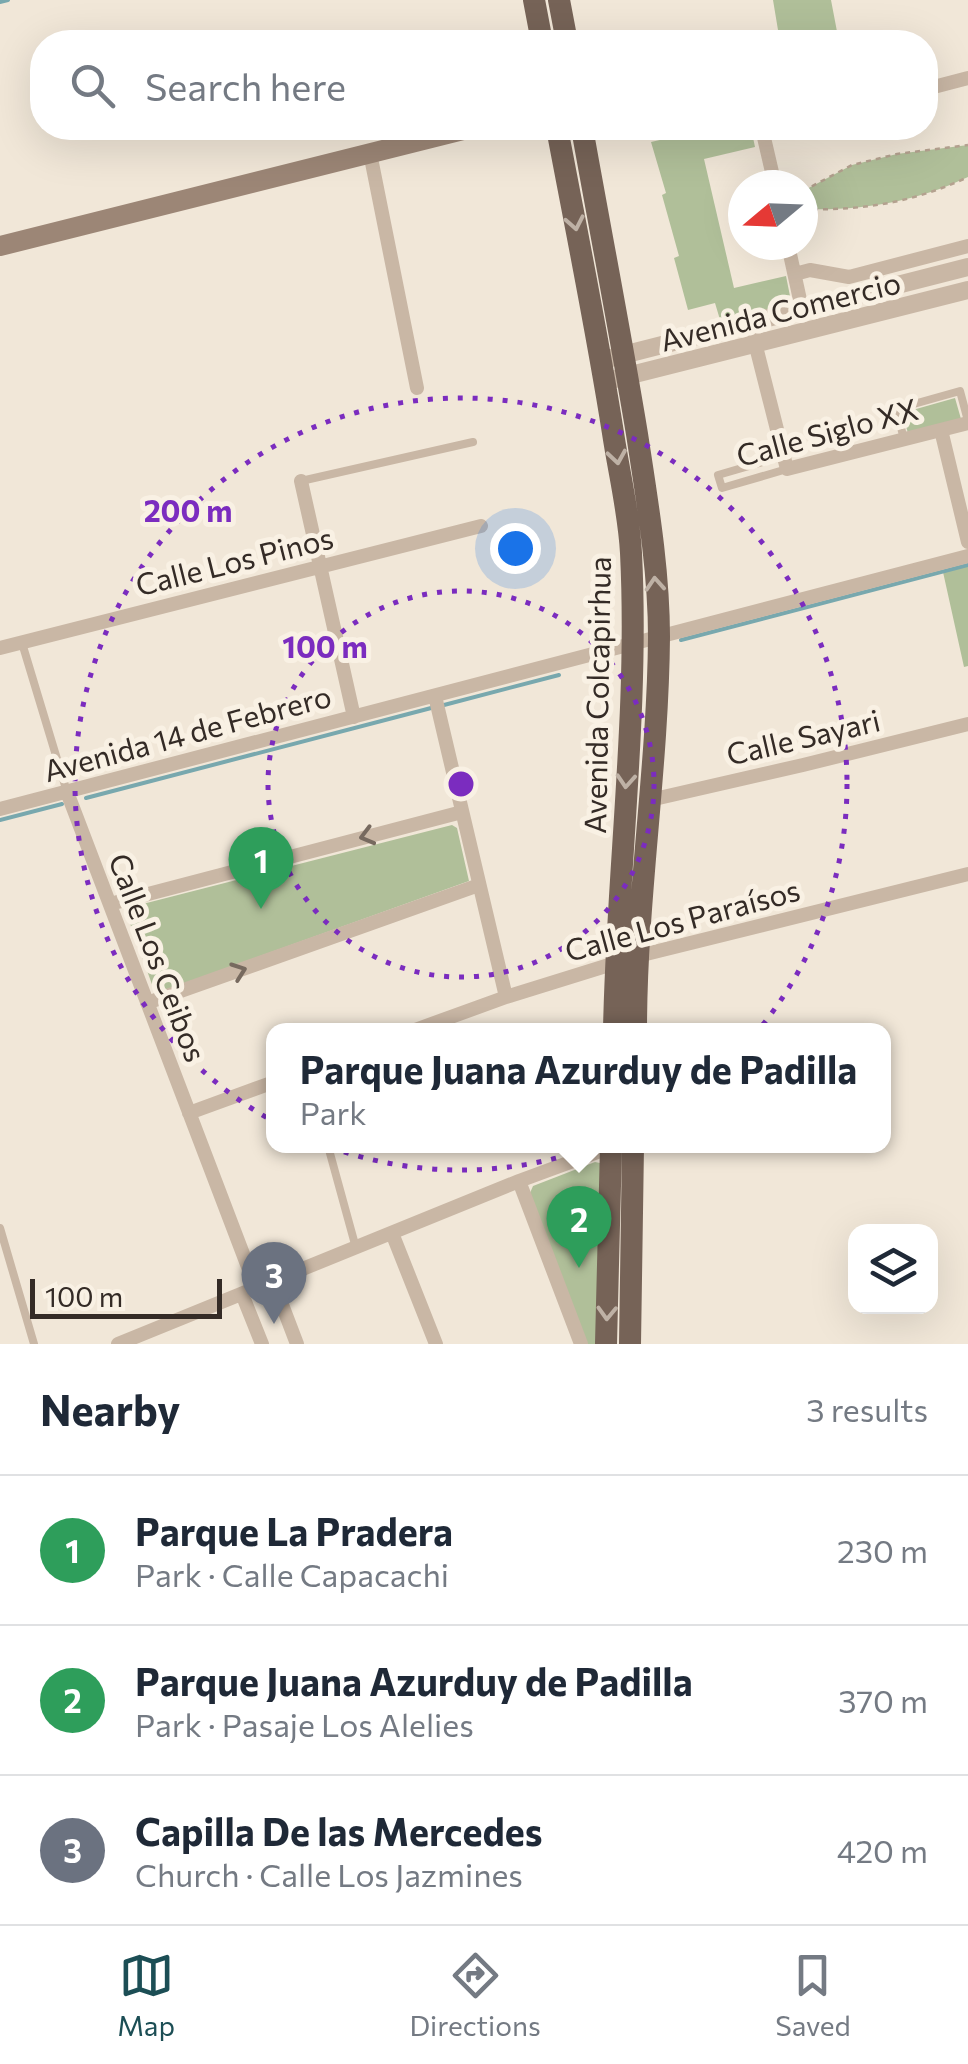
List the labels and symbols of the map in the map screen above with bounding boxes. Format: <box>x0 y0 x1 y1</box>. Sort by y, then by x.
north arrow <box>728 170 818 260</box>
one-way arrow <box>564 215 585 232</box>
street label: Avenida Comercio <box>656 262 904 358</box>
street label: Calle Siglo XX <box>732 389 922 473</box>
one-way arrow <box>606 449 627 465</box>
text: 200 m <box>144 491 232 528</box>
street label: Calle Los Pinos <box>131 518 337 602</box>
your location <box>490 523 541 574</box>
street label: Avenida Colcapirhua <box>575 556 617 834</box>
one-way arrow <box>645 575 666 591</box>
text: 100 m <box>282 627 368 664</box>
street label: Avenida 14 de Febrero <box>39 676 335 788</box>
street label: Calle Sayari <box>723 700 883 772</box>
centre of rings <box>443 766 479 802</box>
one-way arrow <box>616 773 638 789</box>
one-way arrow <box>359 825 377 846</box>
pin: 1 <box>228 826 294 909</box>
street label: Calle Los Ceibos <box>102 848 216 1066</box>
street label: Calle Los Paraísos <box>560 870 804 968</box>
one-way arrow <box>230 962 247 983</box>
pin: 2 <box>546 1186 612 1268</box>
pin: 3 <box>242 1242 306 1324</box>
scale bar <box>30 1274 222 1318</box>
one-way arrow <box>596 1305 617 1321</box>

